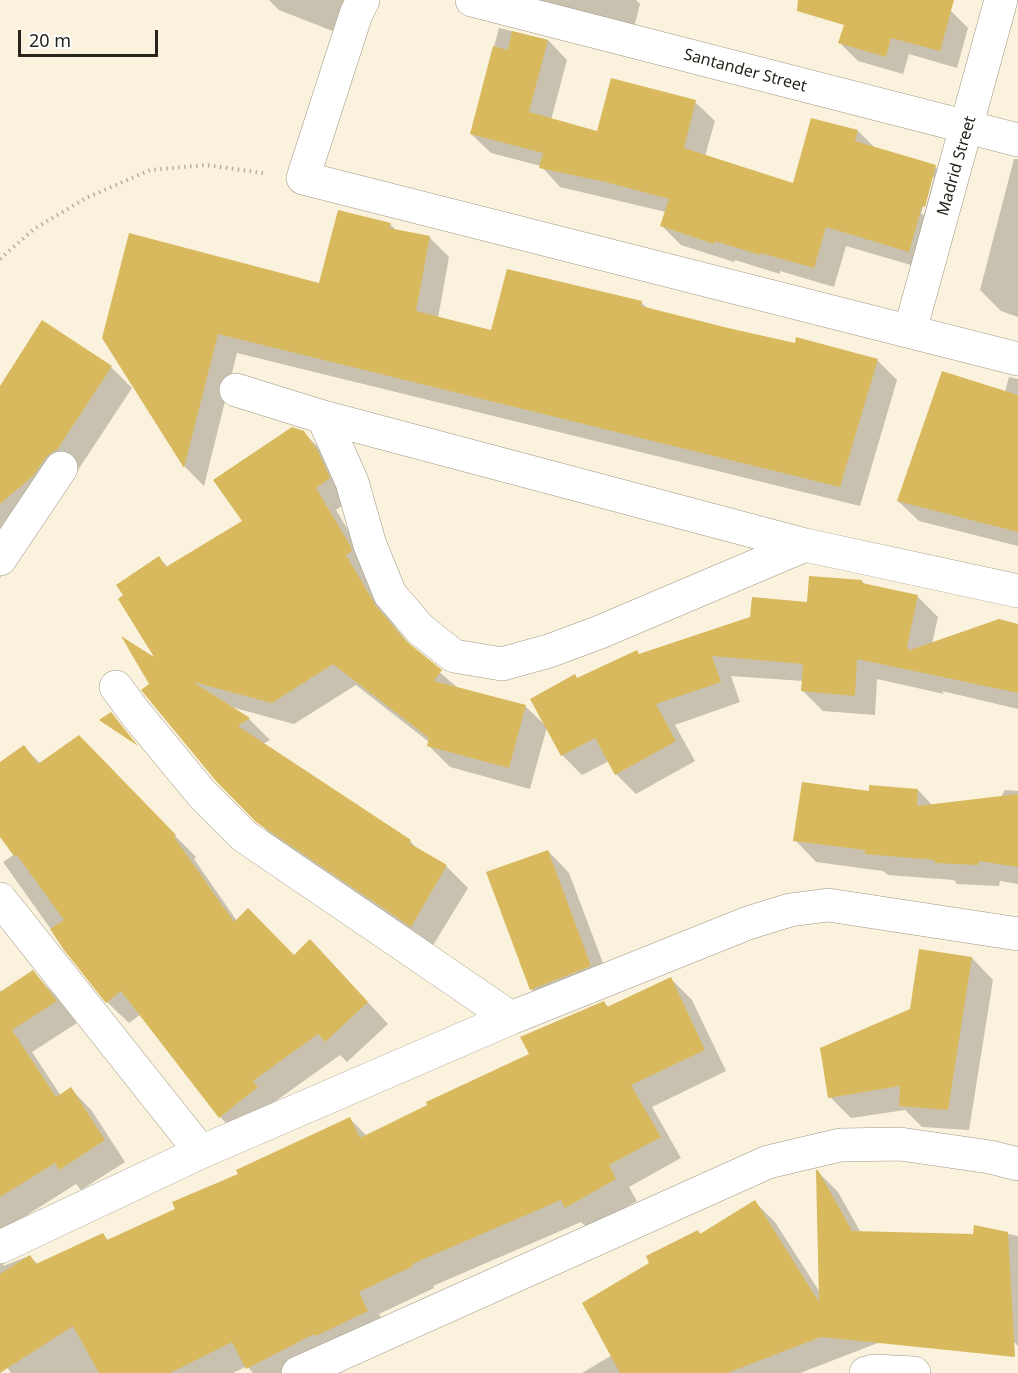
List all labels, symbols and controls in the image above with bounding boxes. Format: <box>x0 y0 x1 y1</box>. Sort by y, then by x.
scale bar <box>21 18 160 56</box>
text: 20 m <box>29 28 71 52</box>
street label: Santander Street <box>681 45 809 97</box>
street label: Madrid Street <box>934 114 980 218</box>

